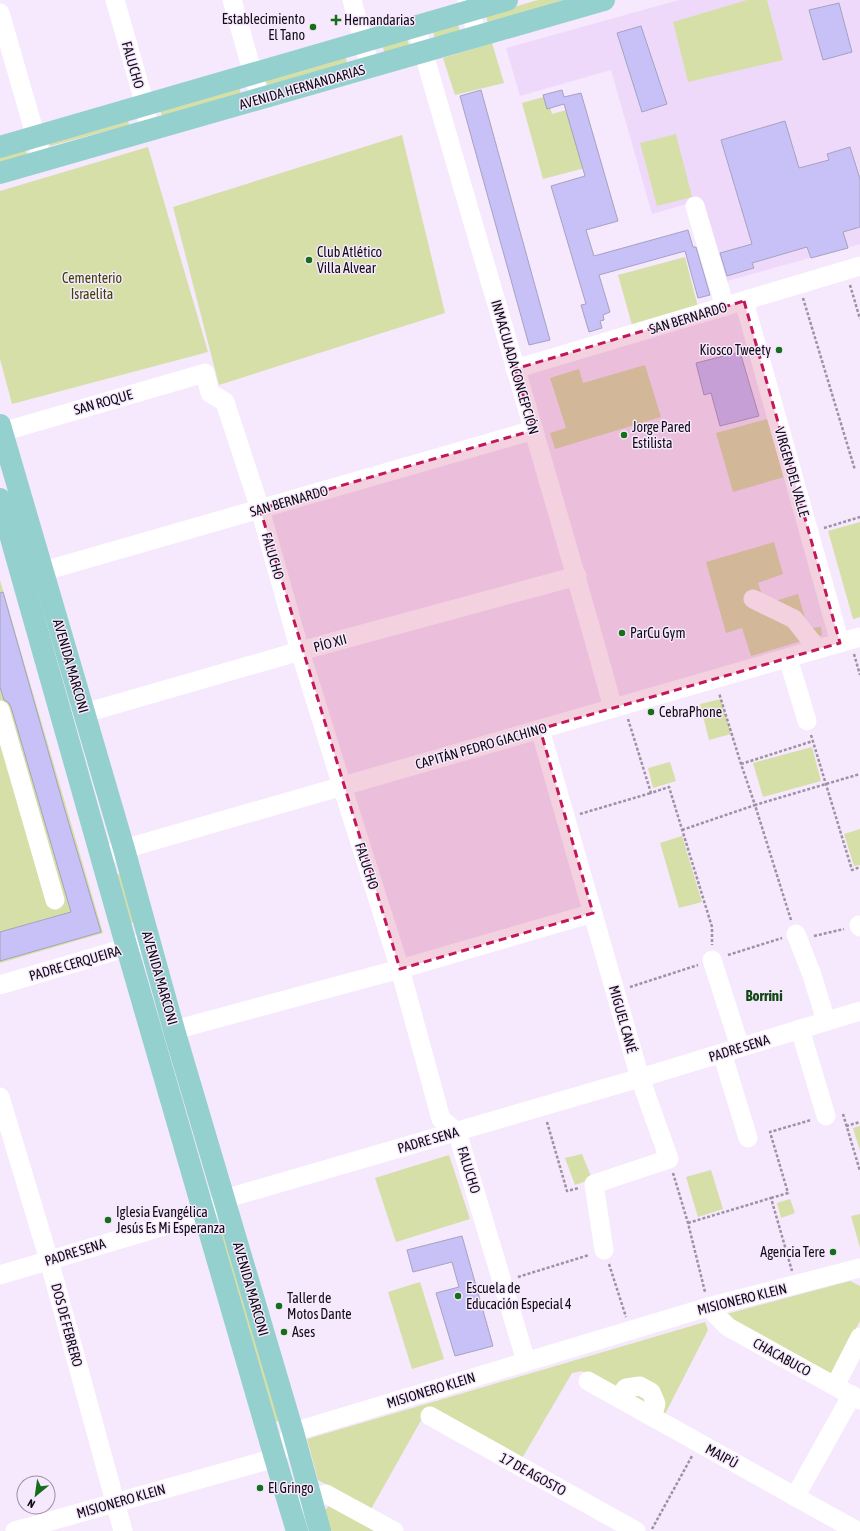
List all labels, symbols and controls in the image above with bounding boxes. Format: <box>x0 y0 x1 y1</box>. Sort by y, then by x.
place label: Establecimiento El Tano <box>222 11 305 43</box>
place label: Hernandarias <box>344 12 415 28</box>
marker: Hernandarias <box>331 15 341 25</box>
marker: Establecimiento El Tano <box>308 22 318 32</box>
street label: FALUCHO <box>119 39 147 91</box>
street label: AVENIDA HERNANDARIAS <box>237 61 367 113</box>
place label: Club Atlético Villa Alvear <box>317 244 382 276</box>
marker: Club Atlético Villa Alvear <box>304 255 314 265</box>
park label: Cementerio Israelita <box>62 270 122 302</box>
street label: INMACULADA CONCEPCIÓN <box>488 298 542 436</box>
street label: SAN BERNARDO <box>647 299 729 337</box>
place label: Kiosco Tweety <box>699 342 771 358</box>
marker: Kiosco Tweety <box>774 345 784 355</box>
street label: SAN ROQUE <box>72 386 134 418</box>
place label: Jorge Pared Estilista <box>632 419 691 451</box>
street label: VIRGEN DEL VALLE <box>772 425 812 519</box>
marker: Jorge Pared Estilista <box>619 430 629 440</box>
street label: SAN BERNARDO <box>248 482 330 520</box>
street label: FALUCHO <box>259 530 287 582</box>
street label: AVENIDA MARCONI <box>50 617 92 715</box>
place label: ParCu Gym <box>630 625 685 641</box>
marker: ParCu Gym <box>617 628 627 638</box>
street label: PÍO XII <box>312 631 348 655</box>
place label: CebraPhone <box>659 704 722 720</box>
marker: CebraPhone <box>646 707 656 717</box>
street label: CAPITÁN PEDRO GIACHINO <box>413 720 549 772</box>
street label: FALUCHO <box>352 840 382 892</box>
street label: AVENIDA MARCONI <box>139 929 181 1027</box>
street label: PADRE CERQUEIRA <box>27 942 123 984</box>
street label: MIGUEL CANÉ <box>606 983 640 1055</box>
district label: Borrini <box>745 987 783 1004</box>
street label: PADRE SENA <box>707 1031 772 1065</box>
street label: PADRE SENA <box>396 1124 461 1156</box>
street label: FALUCHO <box>454 1144 484 1196</box>
place label: Iglesia Evangélica Jesús Es Mi Esperanza <box>116 1204 225 1236</box>
marker: Iglesia Evangélica Jesús Es Mi Esperanza <box>103 1215 113 1225</box>
street label: PADRE SENA <box>43 1235 108 1269</box>
street label: AVENIDA MARCONI <box>230 1240 272 1338</box>
place label: Agencia Tere <box>760 1244 825 1260</box>
marker: Agencia Tere <box>828 1247 838 1257</box>
place label: Escuela de Educación Especial 4 <box>466 1280 572 1312</box>
street label: MISIONERO KLEIN <box>696 1280 788 1318</box>
street label: DOS DE FEBRERO <box>48 1282 86 1368</box>
place label: Taller de Motos Dante <box>287 1290 352 1322</box>
marker: Escuela de Educación Especial 4 <box>453 1291 463 1301</box>
marker: Taller de Motos Dante <box>274 1301 284 1311</box>
place label: Ases <box>292 1324 315 1340</box>
marker: Ases <box>279 1327 289 1337</box>
street label: CHACABUCO <box>750 1335 814 1379</box>
street label: MISIONERO KLEIN <box>385 1369 477 1411</box>
street label: MAIPÚ <box>703 1441 741 1471</box>
street label: 17 DE AGOSTO <box>497 1449 569 1499</box>
north arrow <box>16 1475 56 1515</box>
place label: El Gringo <box>268 1480 313 1496</box>
street label: MISIONERO KLEIN <box>75 1481 167 1521</box>
marker: El Gringo <box>255 1483 265 1493</box>
text: N <box>25 1497 37 1511</box>

